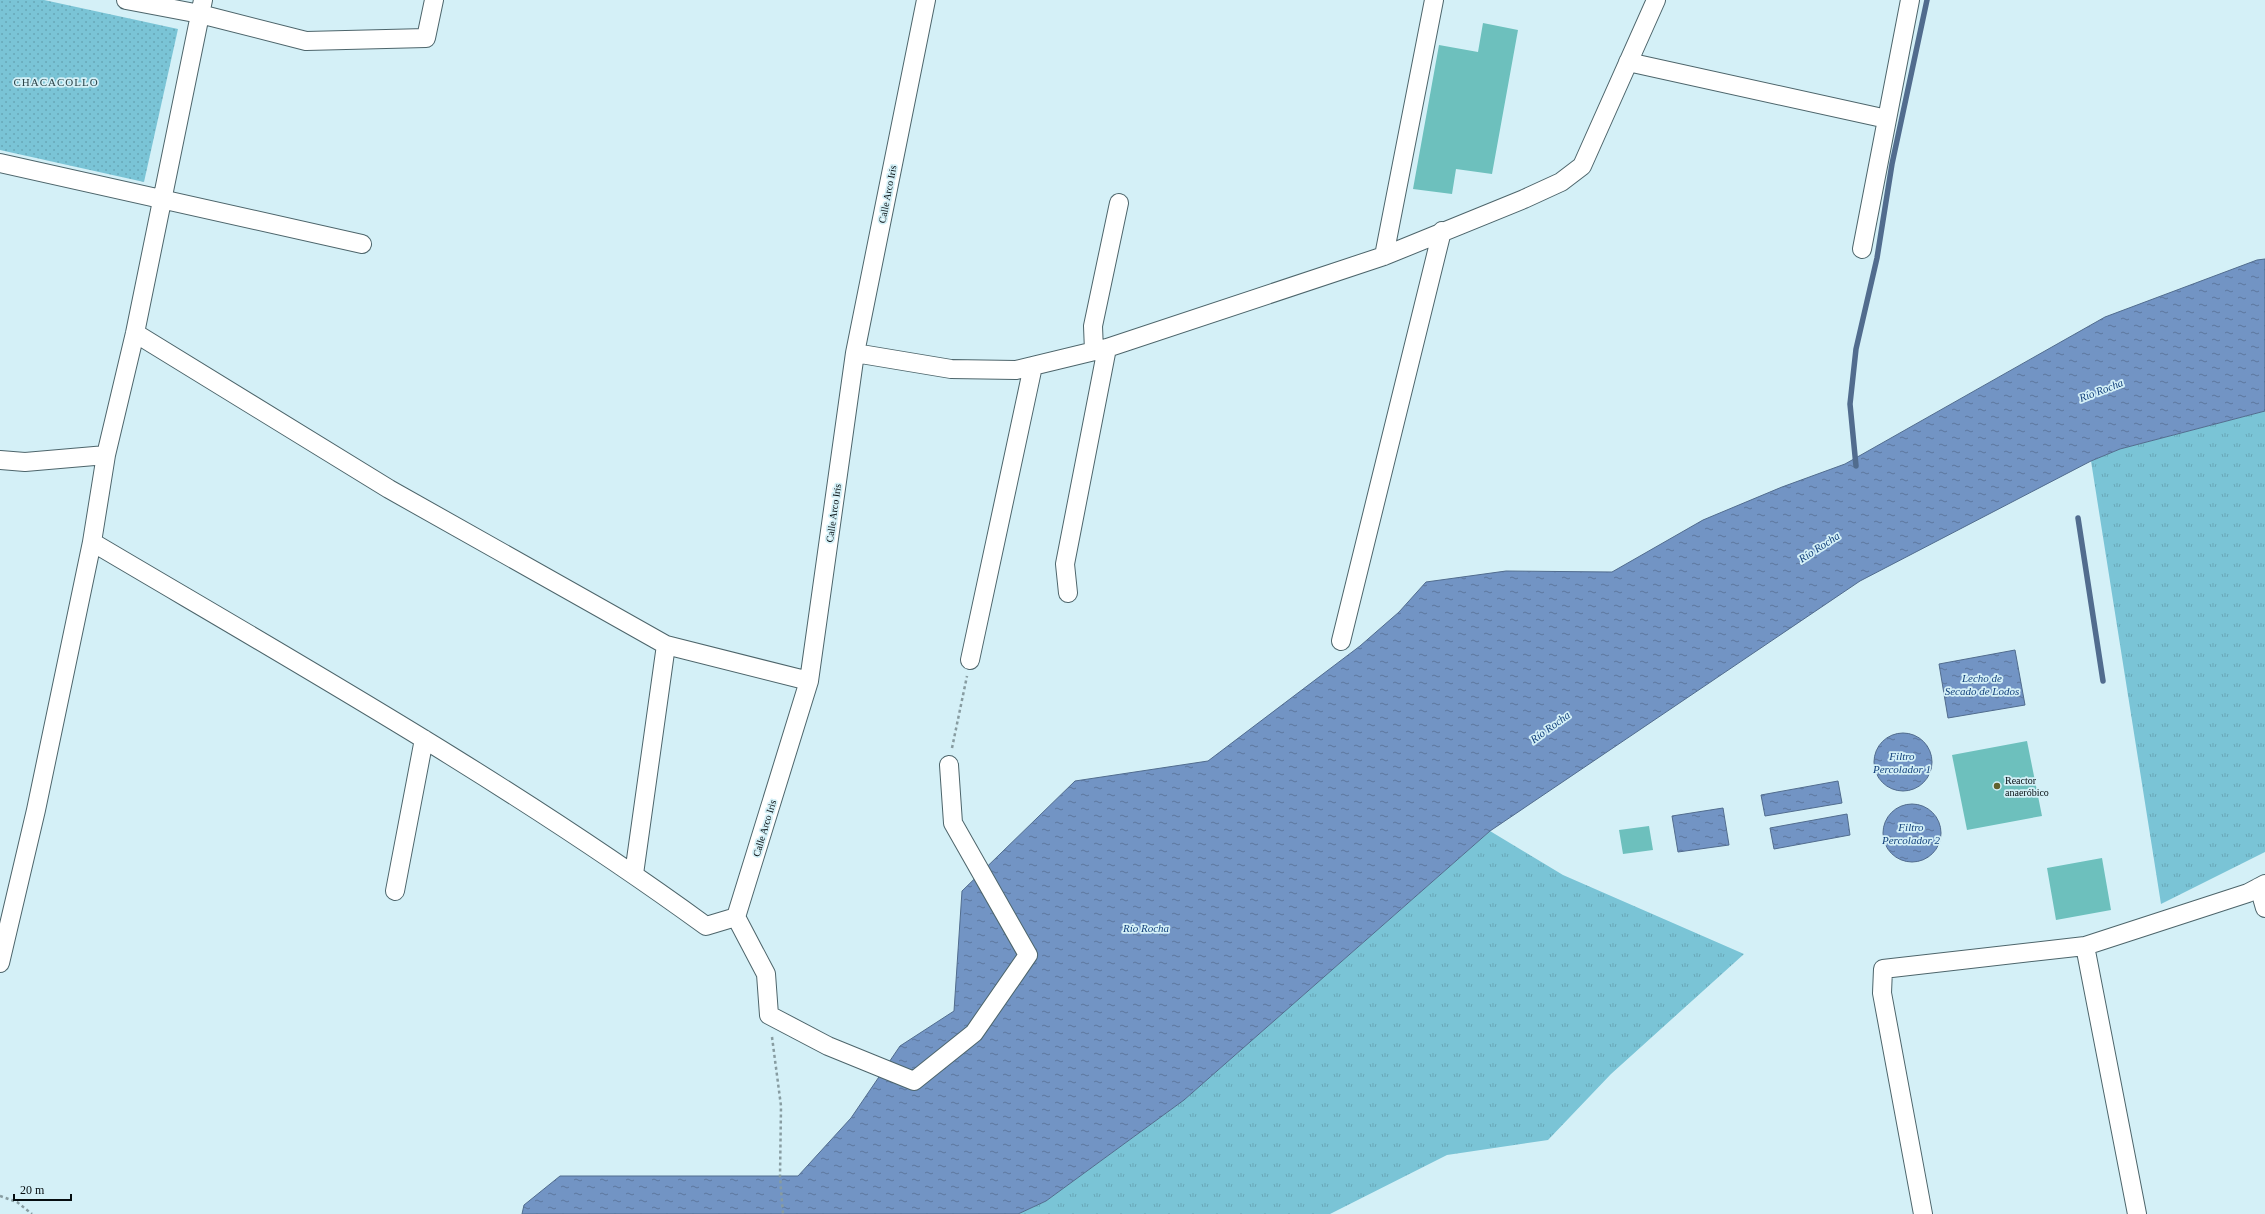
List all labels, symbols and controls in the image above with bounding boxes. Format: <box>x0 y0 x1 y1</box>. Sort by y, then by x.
district label: CHACACOLLO <box>13 76 99 88</box>
street label: Calle Arco Iris <box>876 164 899 224</box>
water label: Río Rocha <box>2076 376 2125 404</box>
street label: Calle Arco Iris <box>824 483 843 543</box>
water label: Río Rocha <box>1796 529 1842 565</box>
water label: Lecho de Secado de Lodos <box>1945 672 2019 697</box>
water label: Río Rocha <box>1527 708 1573 746</box>
water label: Filtro Percolador 1 <box>1872 750 1931 775</box>
place label: Reactor anaeróbico <box>2005 775 2049 798</box>
marker: Reactor anaeróbico <box>1992 781 2002 791</box>
street label: Calle Arco Iris <box>751 798 778 858</box>
water label: Filtro Percolador 2 <box>1881 821 1940 846</box>
water label: Río Rocha <box>1122 922 1170 934</box>
scale bar <box>14 1176 71 1202</box>
text: 20 m <box>20 1183 45 1197</box>

